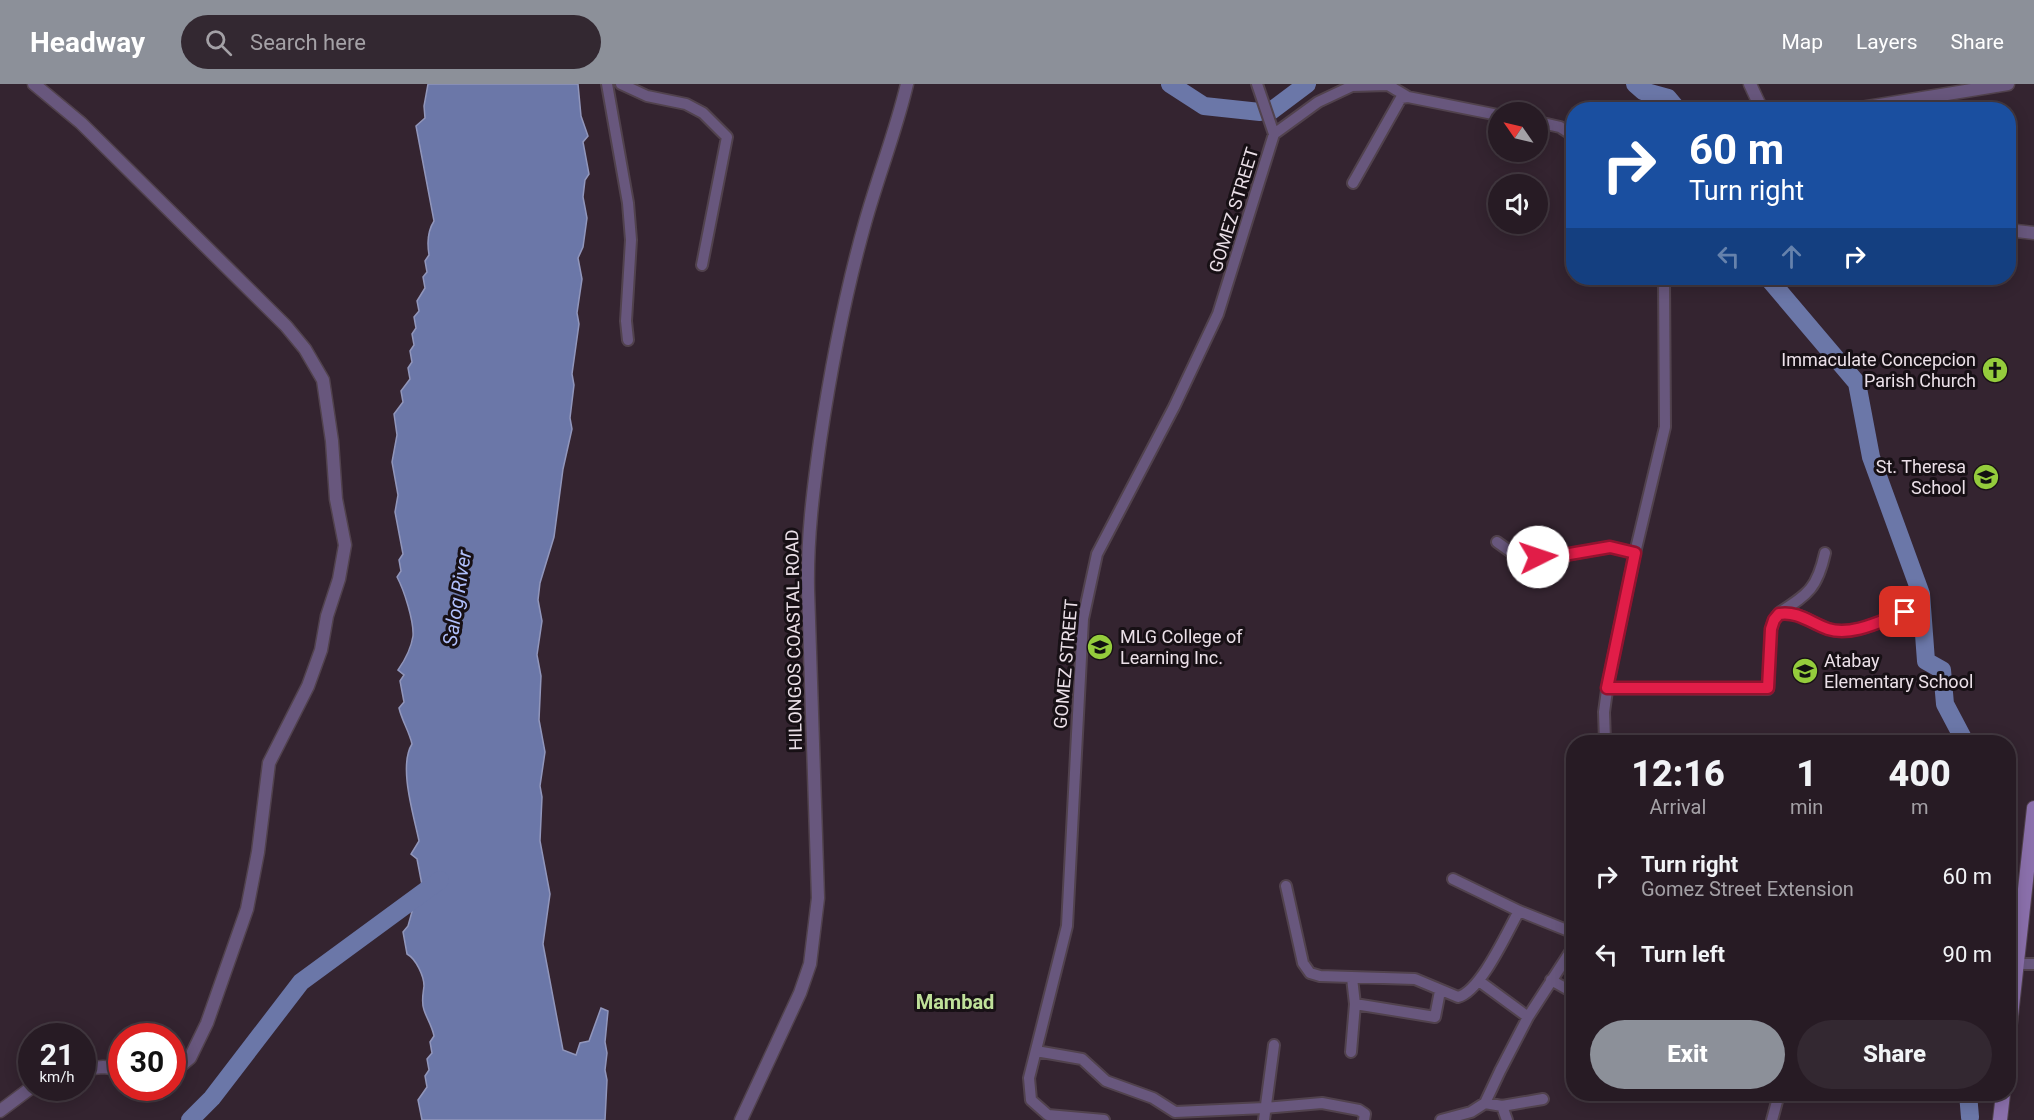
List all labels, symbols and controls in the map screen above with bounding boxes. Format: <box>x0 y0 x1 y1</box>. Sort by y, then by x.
search box <box>181 15 601 69</box>
text: Headway <box>30 26 145 59</box>
icon: search <box>202 26 235 59</box>
text: Search here <box>250 30 366 55</box>
text: Map <box>1781 30 1823 54</box>
text: Layers <box>1856 30 1917 54</box>
text: Share <box>1950 30 2004 54</box>
north arrow <box>1488 102 1548 162</box>
map controls <box>1488 102 1548 234</box>
text: 60 m <box>1689 125 1784 174</box>
icon: right <box>1590 126 1668 204</box>
street label: GOMEZ STREET <box>1205 145 1263 275</box>
button: sound <box>1488 174 1548 234</box>
text: Turn right <box>1689 175 1804 207</box>
icon: left <box>1712 240 1745 273</box>
icon: ahead <box>1775 240 1808 273</box>
icon: right <box>1838 240 1871 273</box>
place label: Immaculate Concepcion Parish Church <box>1781 349 1976 391</box>
church icon: Immaculate Concepcion Parish Church <box>1980 355 2010 385</box>
place label: St. Theresa School <box>1876 456 1966 498</box>
school or university icon: St. Theresa School <box>1971 462 2001 492</box>
position arrow <box>1506 525 1570 589</box>
street label: HILONGOS COASTAL ROAD <box>781 529 806 751</box>
water label: Salog River <box>438 547 477 648</box>
pin <box>1879 586 1930 637</box>
icon: arrive <box>1888 595 1921 628</box>
street label: GOMEZ STREET <box>1049 598 1082 729</box>
place label: MLG College of Learning Inc. <box>1120 626 1243 668</box>
school or university icon: MLG College of Learning Inc. <box>1085 632 1115 662</box>
place label: Atabay Elementary School <box>1824 650 1973 692</box>
school or university icon: Atabay Elementary School <box>1790 656 1820 686</box>
text: 12:16 <box>1631 753 1725 795</box>
text: 1 <box>1796 753 1817 795</box>
text: 400 <box>1889 753 1951 795</box>
text: Arrival <box>1650 795 1706 819</box>
text: min <box>1790 795 1823 819</box>
text: m <box>1911 795 1928 819</box>
text: Turn right <box>1641 852 1738 877</box>
icon: right <box>1590 860 1623 893</box>
text: 60 m <box>1943 864 1992 889</box>
text: Gomez Street Extension <box>1641 877 1854 901</box>
icon: left <box>1590 938 1623 971</box>
text: Turn left <box>1641 942 1725 967</box>
text: 90 m <box>1943 942 1992 967</box>
district label: Mambad <box>916 990 994 1014</box>
button: Exit <box>1590 1020 1785 1089</box>
button: Share <box>1797 1020 1992 1089</box>
speed limit sign: 30 <box>108 1023 186 1101</box>
text: 21 <box>40 1037 74 1072</box>
text: km/h <box>39 1068 75 1086</box>

